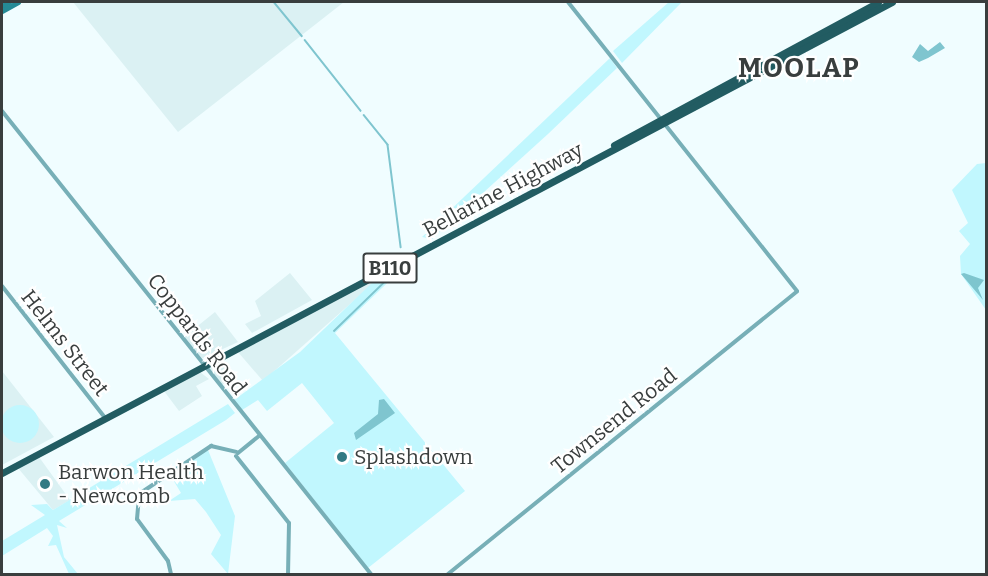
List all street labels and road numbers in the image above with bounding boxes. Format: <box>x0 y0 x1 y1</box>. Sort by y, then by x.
street label: Bellarine Highway <box>419 137 587 243</box>
road number: B110 <box>362 251 418 285</box>
street label: Coppards Road <box>142 269 252 399</box>
street label: Helms Street <box>16 285 114 401</box>
street label: Townsend Road <box>546 363 682 479</box>

